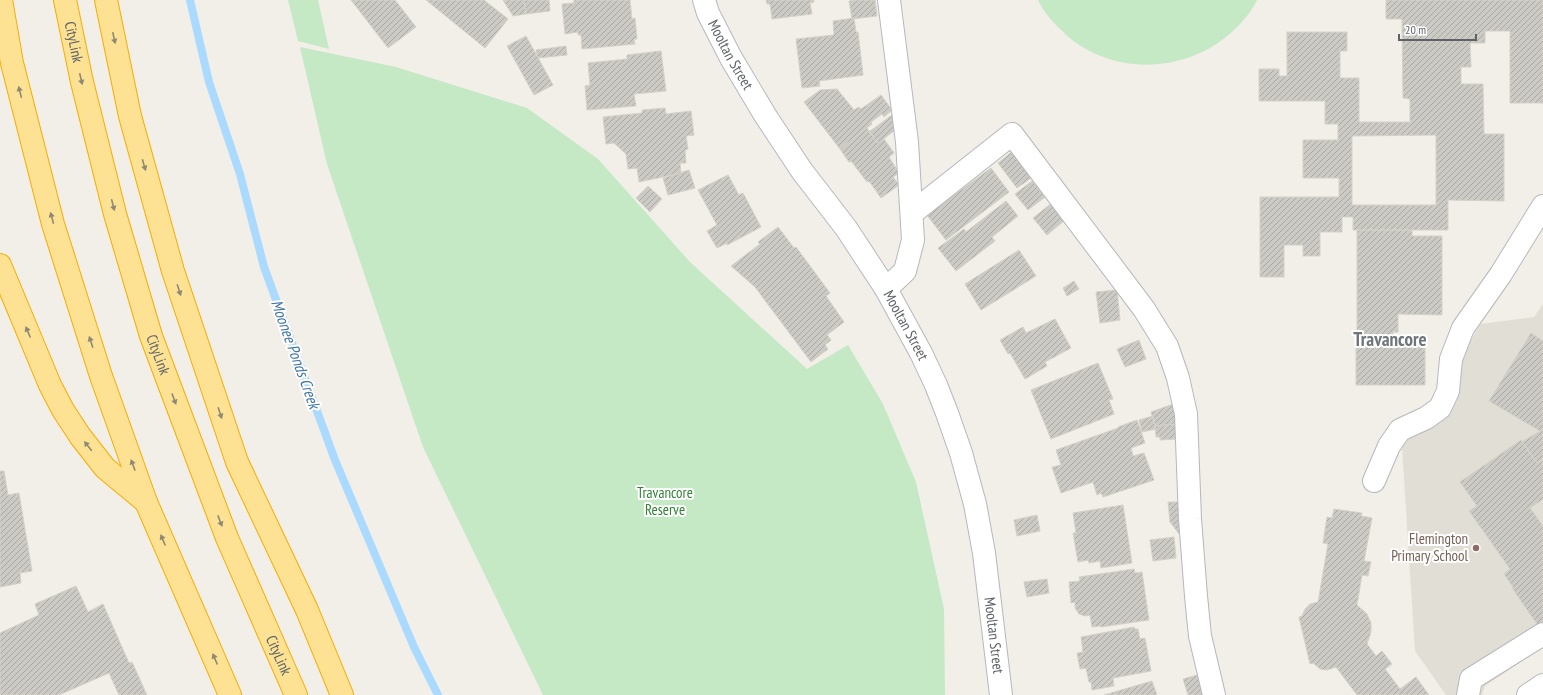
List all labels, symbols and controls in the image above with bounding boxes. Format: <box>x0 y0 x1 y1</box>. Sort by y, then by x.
street label: Mooltan Street <box>704 16 758 93</box>
scale bar <box>1399 16 1476 42</box>
street label: CityLink <box>61 20 88 65</box>
text: 20 m <box>1405 22 1426 37</box>
one-way arrow <box>111 32 117 44</box>
one-way arrow <box>79 73 85 86</box>
one-way arrow <box>16 86 22 99</box>
one-way arrow <box>141 159 147 171</box>
one-way arrow <box>110 199 116 212</box>
one-way arrow <box>49 212 55 224</box>
one-way arrow <box>177 284 183 296</box>
street label: Mooltan Street <box>879 287 933 363</box>
water label: Moonee Ponds Creek <box>267 297 326 413</box>
one-way arrow <box>24 325 30 337</box>
district label: Travancore <box>1353 327 1427 351</box>
street label: CityLink <box>142 332 175 378</box>
one-way arrow <box>88 336 94 348</box>
one-way arrow <box>172 394 178 406</box>
one-way arrow <box>218 407 224 419</box>
one-way arrow <box>84 441 92 452</box>
one-way arrow <box>130 459 136 471</box>
park label: Travancore Reserve <box>637 483 693 519</box>
one-way arrow <box>218 515 224 527</box>
place label: Flemington Primary School <box>1391 529 1468 565</box>
one-way arrow <box>160 534 166 546</box>
marker: Flemington Primary School <box>1471 543 1481 553</box>
street label: Mooltan Street <box>980 596 1008 675</box>
street label: CityLink <box>262 632 296 678</box>
one-way arrow <box>211 653 217 665</box>

